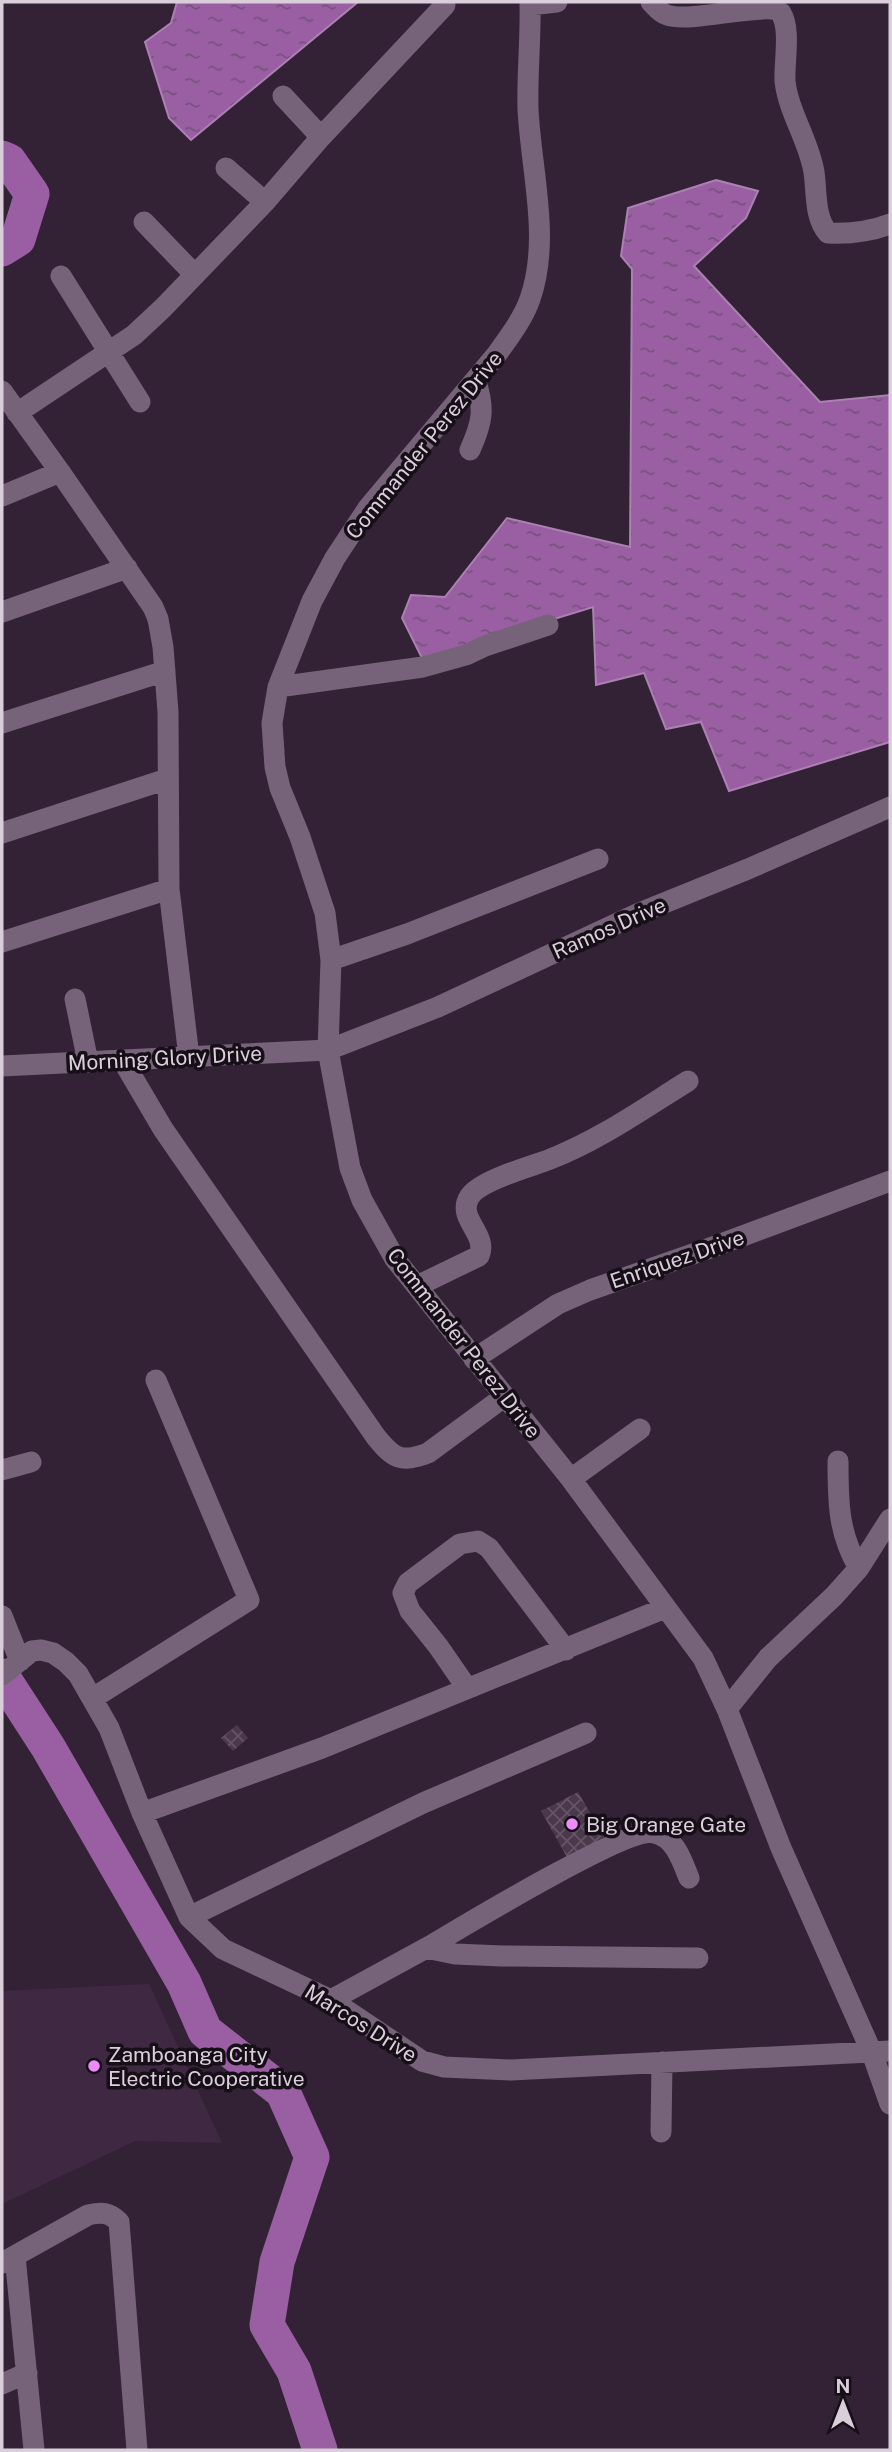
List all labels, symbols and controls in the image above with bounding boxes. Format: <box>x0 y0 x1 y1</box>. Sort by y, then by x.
street label: Commander Perez Drive <box>341 346 507 544</box>
street label: Ramos Drive <box>548 892 670 964</box>
street label: Morning Glory Drive <box>67 1040 263 1076</box>
street label: Enriquez Drive <box>607 1224 747 1294</box>
street label: Commander Perez Drive <box>382 1243 546 1443</box>
place label: Big Orange Gate <box>586 1812 746 1837</box>
marker: Big Orange Gate <box>564 1816 580 1832</box>
street label: Marcos Drive <box>300 1979 422 2067</box>
place label: Zamboanga City Electric Cooperative <box>108 2042 305 2091</box>
marker: Zamboanga City Electric Cooperative <box>86 2058 102 2074</box>
north arrow <box>808 2368 878 2438</box>
text: N <box>836 2375 850 2397</box>

